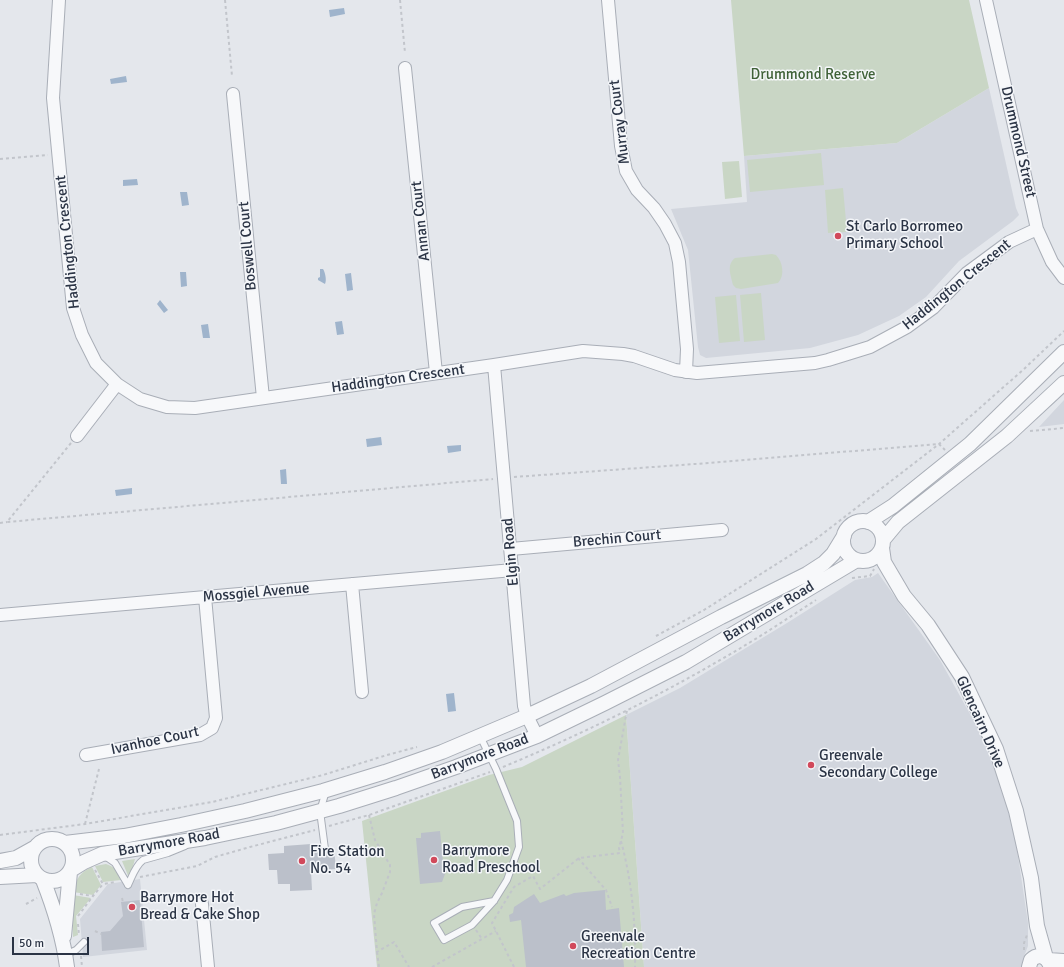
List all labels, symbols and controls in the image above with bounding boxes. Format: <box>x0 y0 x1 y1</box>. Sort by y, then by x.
park label: Drummond Reserve <box>750 66 876 84</box>
street label: Murray Court <box>606 79 634 165</box>
street label: Drummond Street <box>996 85 1040 199</box>
street label: Haddington Crescent <box>52 174 84 310</box>
street label: Annan Court <box>408 180 434 262</box>
street label: Boswell Court <box>235 201 261 291</box>
place label: St Carlo Borromeo Primary School <box>846 218 963 253</box>
marker: St Carlo Borromeo Primary School <box>833 231 843 241</box>
street label: Haddington Crescent <box>899 236 1015 334</box>
street label: Haddington Crescent <box>330 361 466 397</box>
street label: Elgin Road <box>499 517 523 587</box>
street label: Brechin Court <box>572 526 662 552</box>
street label: Barrymore Road <box>720 578 818 646</box>
street label: Mossgiel Avenue <box>202 579 310 607</box>
street label: Glencairn Drive <box>952 673 1008 771</box>
street label: Ivanhoe Court <box>109 723 201 759</box>
street label: Barrymore Road <box>429 730 531 784</box>
place label: Greenvale Secondary College <box>819 747 938 782</box>
marker: Greenvale Secondary College <box>806 760 816 770</box>
street label: Barrymore Road <box>117 825 221 861</box>
place label: Barrymore Road Preschool <box>442 842 540 877</box>
place label: Fire Station No. 54 <box>310 843 384 878</box>
marker: Barrymore Road Preschool <box>429 855 439 865</box>
marker: Fire Station No. 54 <box>297 856 307 866</box>
place label: Barrymore Hot Bread & Cake Shop <box>140 889 260 924</box>
marker: Barrymore Hot Bread & Cake Shop <box>127 902 137 912</box>
place label: Greenvale Recreation Centre <box>581 928 696 963</box>
scale bar <box>14 929 91 955</box>
text: 50 m <box>19 936 44 951</box>
marker: Greenvale Recreation Centre <box>568 941 578 951</box>

